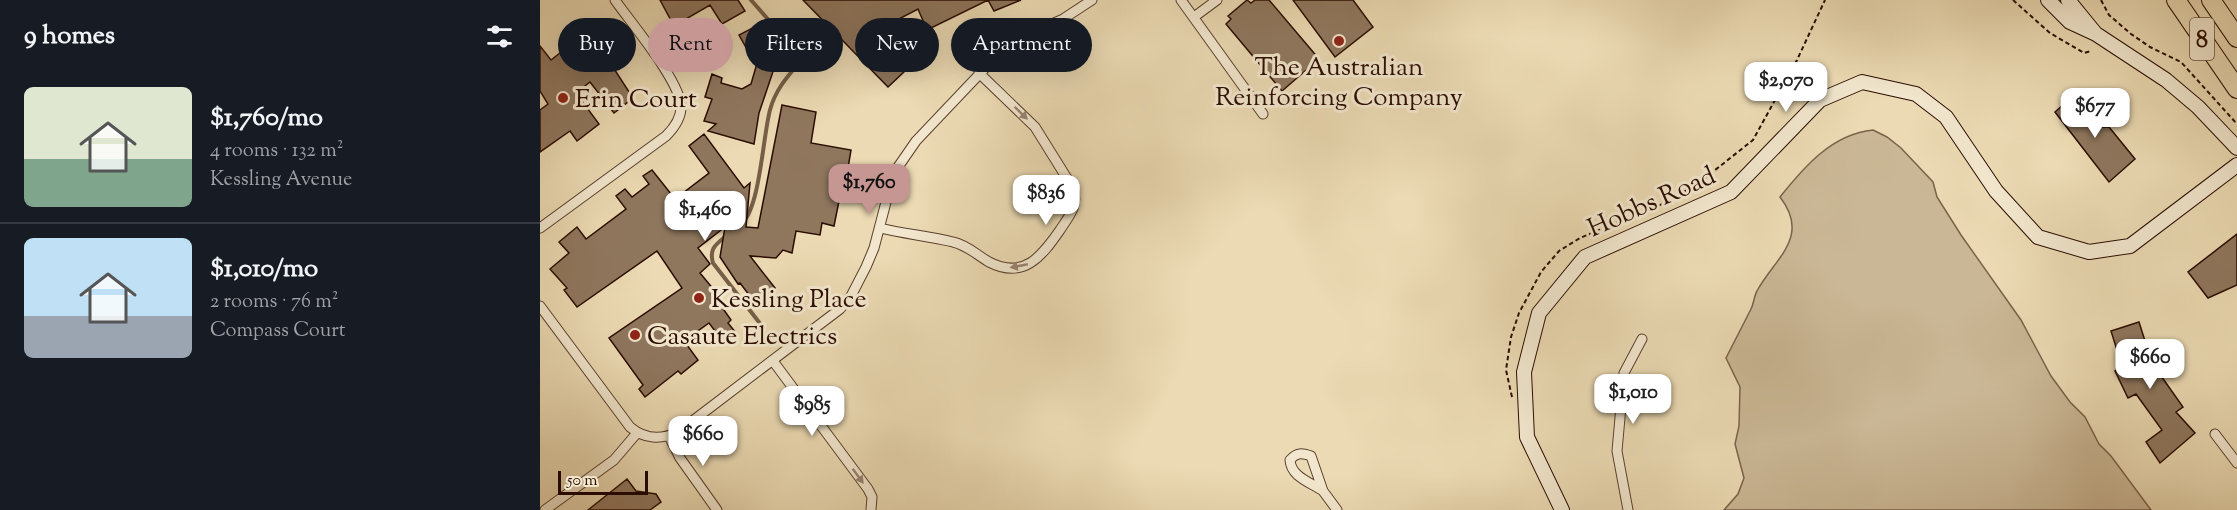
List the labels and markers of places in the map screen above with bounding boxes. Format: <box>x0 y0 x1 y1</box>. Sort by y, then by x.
marker: The Australian Reinforcing Company <box>1332 34 1346 48</box>
place label: The Australian Reinforcing Company <box>1215 50 1463 117</box>
pin: $2,070 <box>1737 62 1835 113</box>
place label: Erin Court <box>575 82 697 119</box>
pin: $677 <box>2059 88 2131 139</box>
marker: Erin Court <box>556 91 570 105</box>
pin: $1,760 <box>820 164 918 215</box>
pin: $836 <box>1010 175 1082 226</box>
pin: $1,460 <box>656 191 754 242</box>
place label: Kessling Place <box>711 282 867 319</box>
marker: Kessling Place <box>692 291 706 305</box>
place label: Casaute Electrics <box>647 319 837 356</box>
marker: Casaute Electrics <box>628 328 642 342</box>
pin: $660 <box>2114 339 2186 390</box>
pin: $1,010 <box>1584 374 1682 425</box>
pin: $985 <box>776 386 848 437</box>
pin: $660 <box>667 416 739 467</box>

